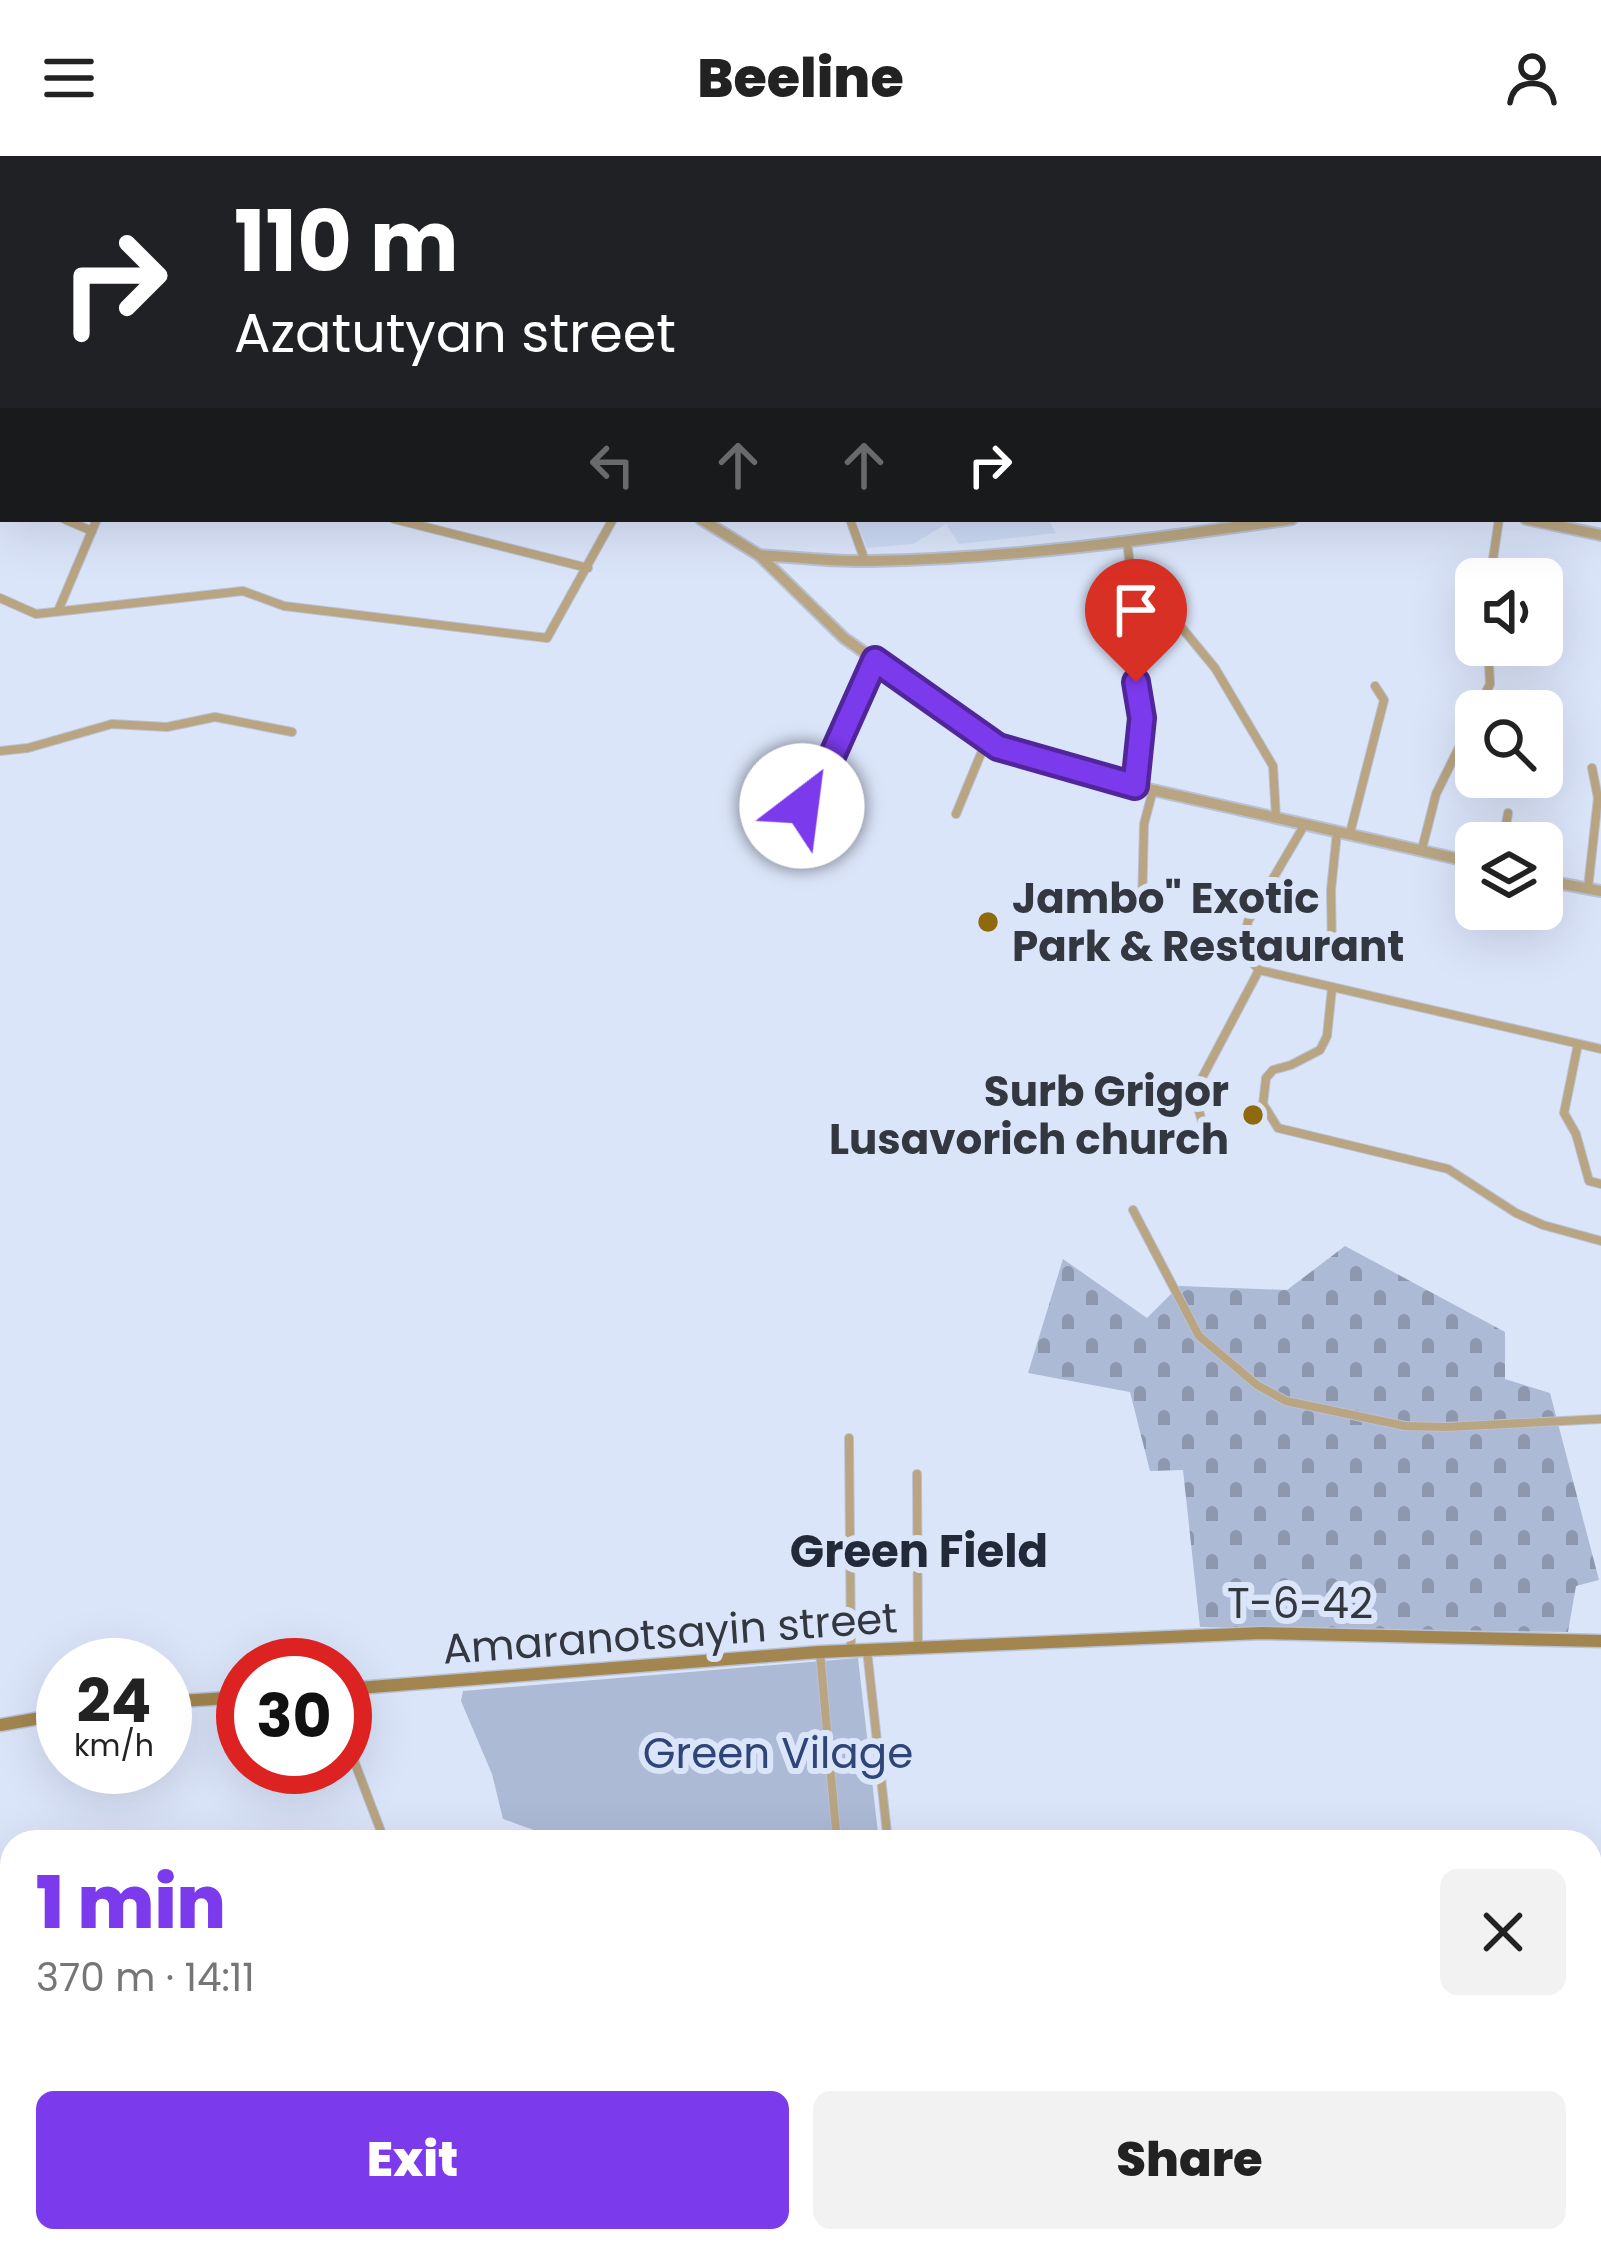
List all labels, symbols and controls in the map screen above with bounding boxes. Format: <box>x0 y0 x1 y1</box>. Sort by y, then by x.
text: Beeline <box>697 40 904 116</box>
icon: menu <box>36 45 102 111</box>
icon: person <box>1499 45 1565 111</box>
text: 110 m <box>234 183 459 300</box>
icon: right <box>36 204 192 360</box>
text: Azatutyan street <box>234 295 676 371</box>
icon: left <box>579 432 645 498</box>
icon: ahead <box>705 432 771 498</box>
icon: ahead <box>831 432 897 498</box>
icon: right <box>957 432 1023 498</box>
map controls <box>1455 558 1563 930</box>
button: sound <box>1455 558 1563 666</box>
pin <box>1085 559 1187 682</box>
icon: arrive <box>1103 577 1169 643</box>
button: search <box>1455 690 1563 798</box>
position arrow <box>739 743 865 869</box>
button: layers <box>1455 822 1563 930</box>
place label: Jambo" Exotic Park & Restaurant <box>1012 869 1404 976</box>
marker: Jambo" Exotic Park & Restaurant <box>975 909 1001 935</box>
place label: Surb Grigor Lusavorich church <box>829 1062 1229 1169</box>
marker: Surb Grigor Lusavorich church <box>1240 1102 1266 1128</box>
district label: Green Field <box>790 1520 1048 1583</box>
street label: T-6-42 <box>1227 1574 1373 1633</box>
street label: Amaranotsayin street <box>441 1588 899 1679</box>
speed limit sign: 30 <box>216 1638 372 1794</box>
text: 24 <box>77 1659 151 1743</box>
text: km/h <box>74 1724 154 1767</box>
park label: Green Vilage <box>643 1724 913 1783</box>
text: 1 min <box>36 1852 226 1953</box>
button: close <box>1440 1869 1566 1995</box>
text: 370 m · 14:11 <box>36 1950 255 2005</box>
button: Exit <box>36 2091 789 2229</box>
button: Share <box>813 2091 1566 2229</box>

